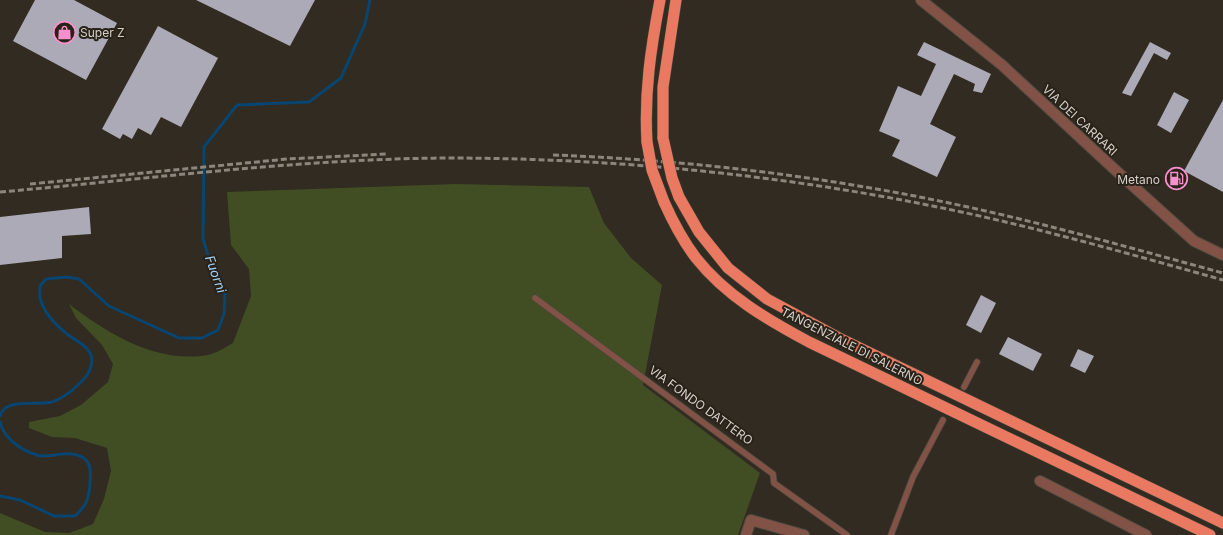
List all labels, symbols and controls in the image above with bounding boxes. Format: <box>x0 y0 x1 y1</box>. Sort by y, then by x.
shop icon: Super Z <box>52 19 78 45</box>
place label: Super Z <box>80 25 125 40</box>
street label: VIA DEI CARRARI <box>1039 81 1121 159</box>
fuel station icon: Metano <box>1163 166 1189 192</box>
place label: Metano <box>1117 172 1160 187</box>
water label: Fuorni <box>202 253 230 296</box>
street label: TANGENZIALE DI SALERNO <box>779 304 925 388</box>
street label: VIA FONDO DATTERO <box>646 362 756 448</box>

